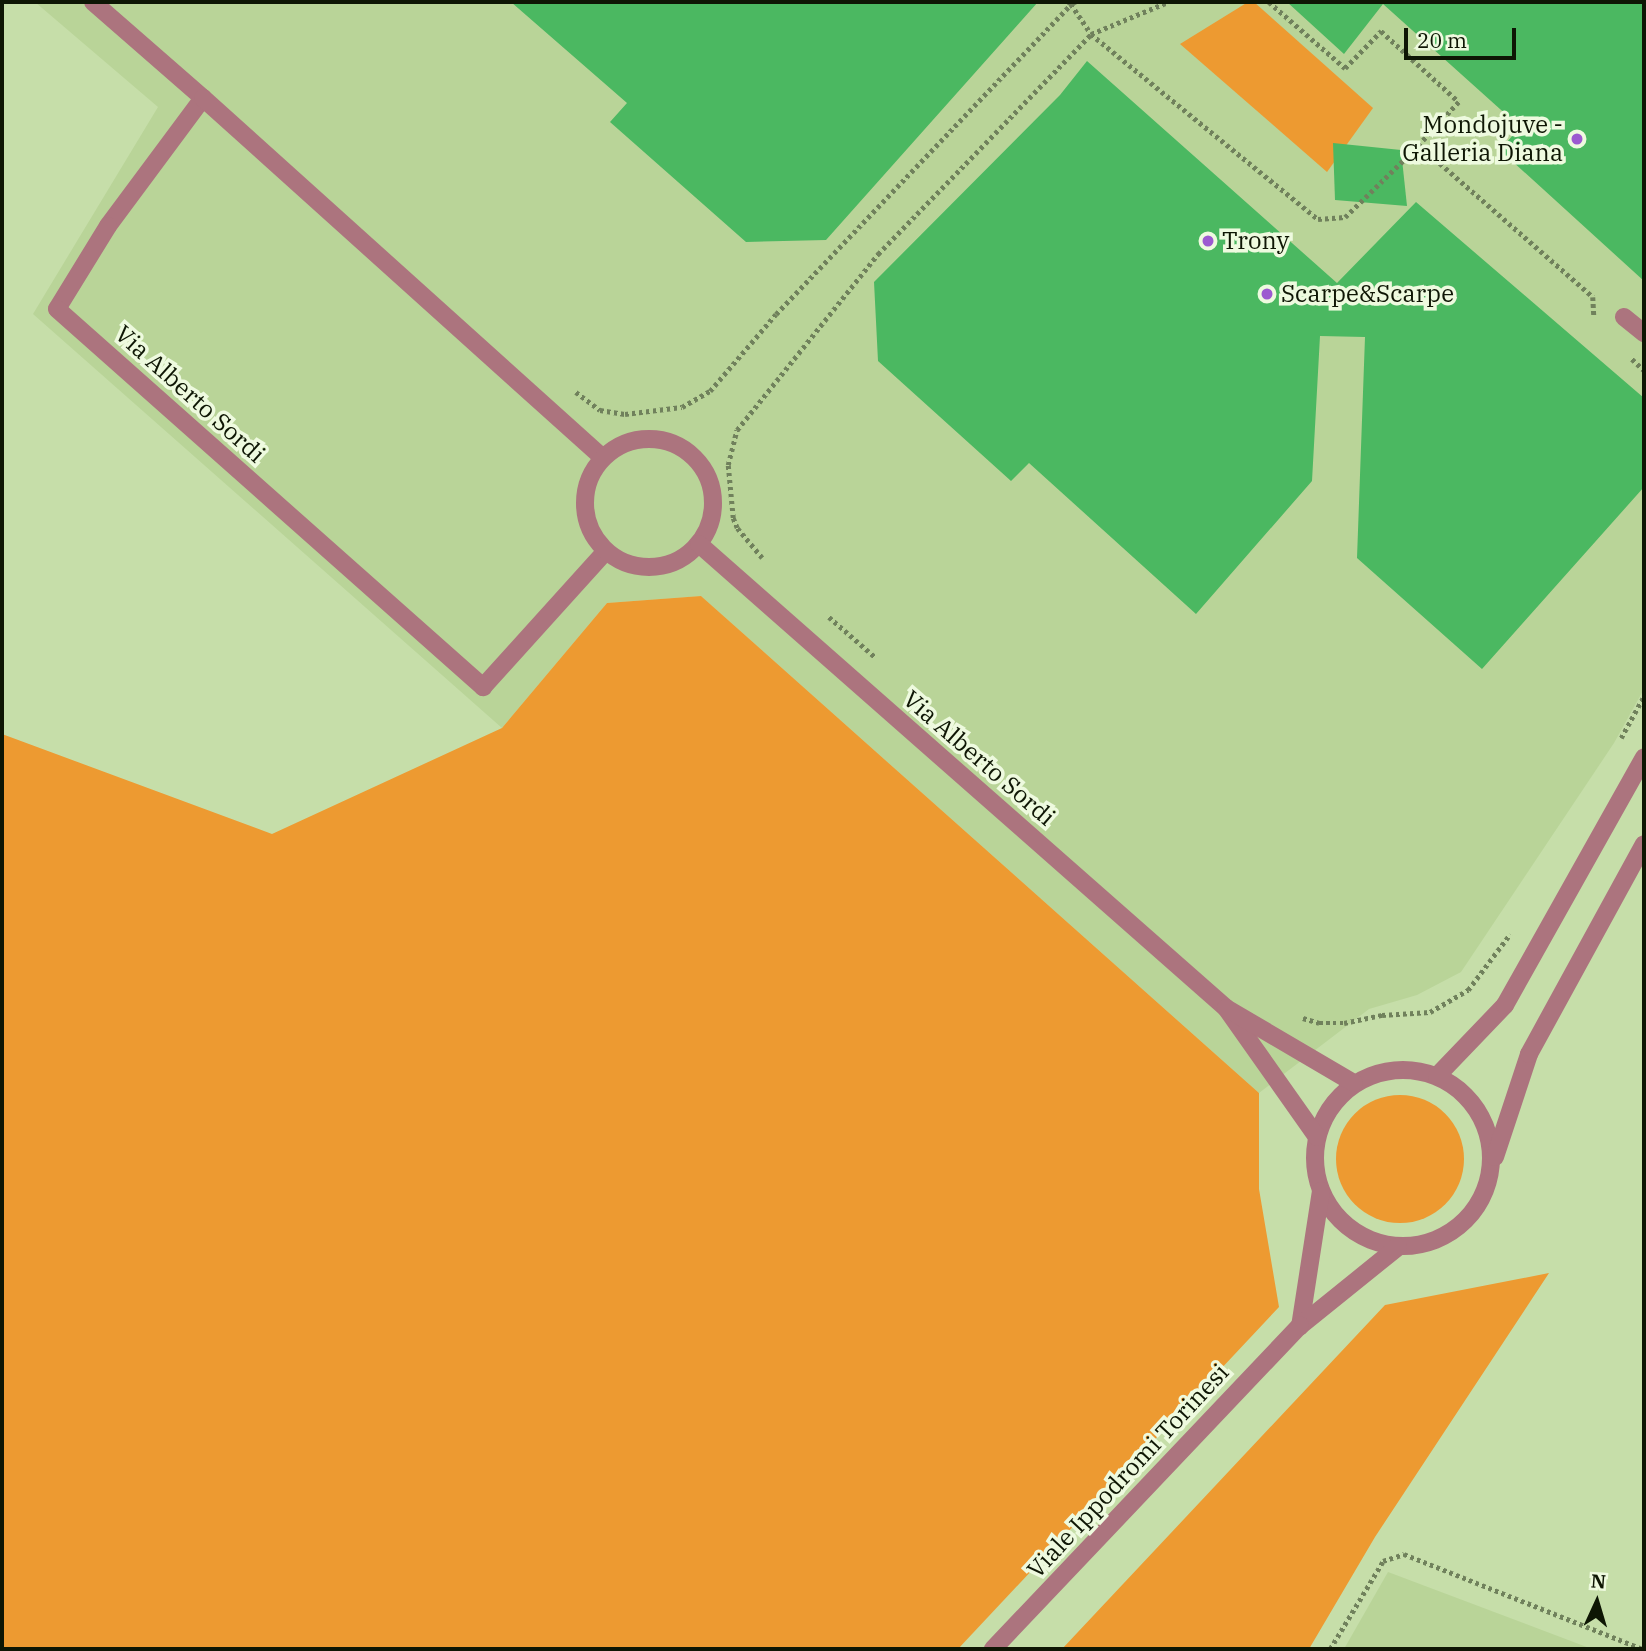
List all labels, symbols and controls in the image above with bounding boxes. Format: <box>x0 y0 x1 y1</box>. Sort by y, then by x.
scale bar <box>1408 14 1520 58</box>
text: 20 m <box>1417 26 1467 54</box>
place label: Mondojuve - Galleria Diana <box>1402 111 1563 167</box>
marker: Mondojuve - Galleria Diana <box>1569 131 1585 147</box>
place label: Trony <box>1222 227 1289 255</box>
marker: Trony <box>1200 233 1216 249</box>
place label: Scarpe&Scarpe <box>1281 280 1454 308</box>
marker: Scarpe&Scarpe <box>1259 286 1275 302</box>
street label: Via Alberto Sordi <box>109 319 271 469</box>
street label: Via Alberto Sordi <box>897 684 1061 832</box>
street label: Viale Ippodromi Torinesi <box>1021 1358 1235 1584</box>
north arrow <box>1562 1567 1632 1637</box>
text: N <box>1590 1569 1607 1594</box>

